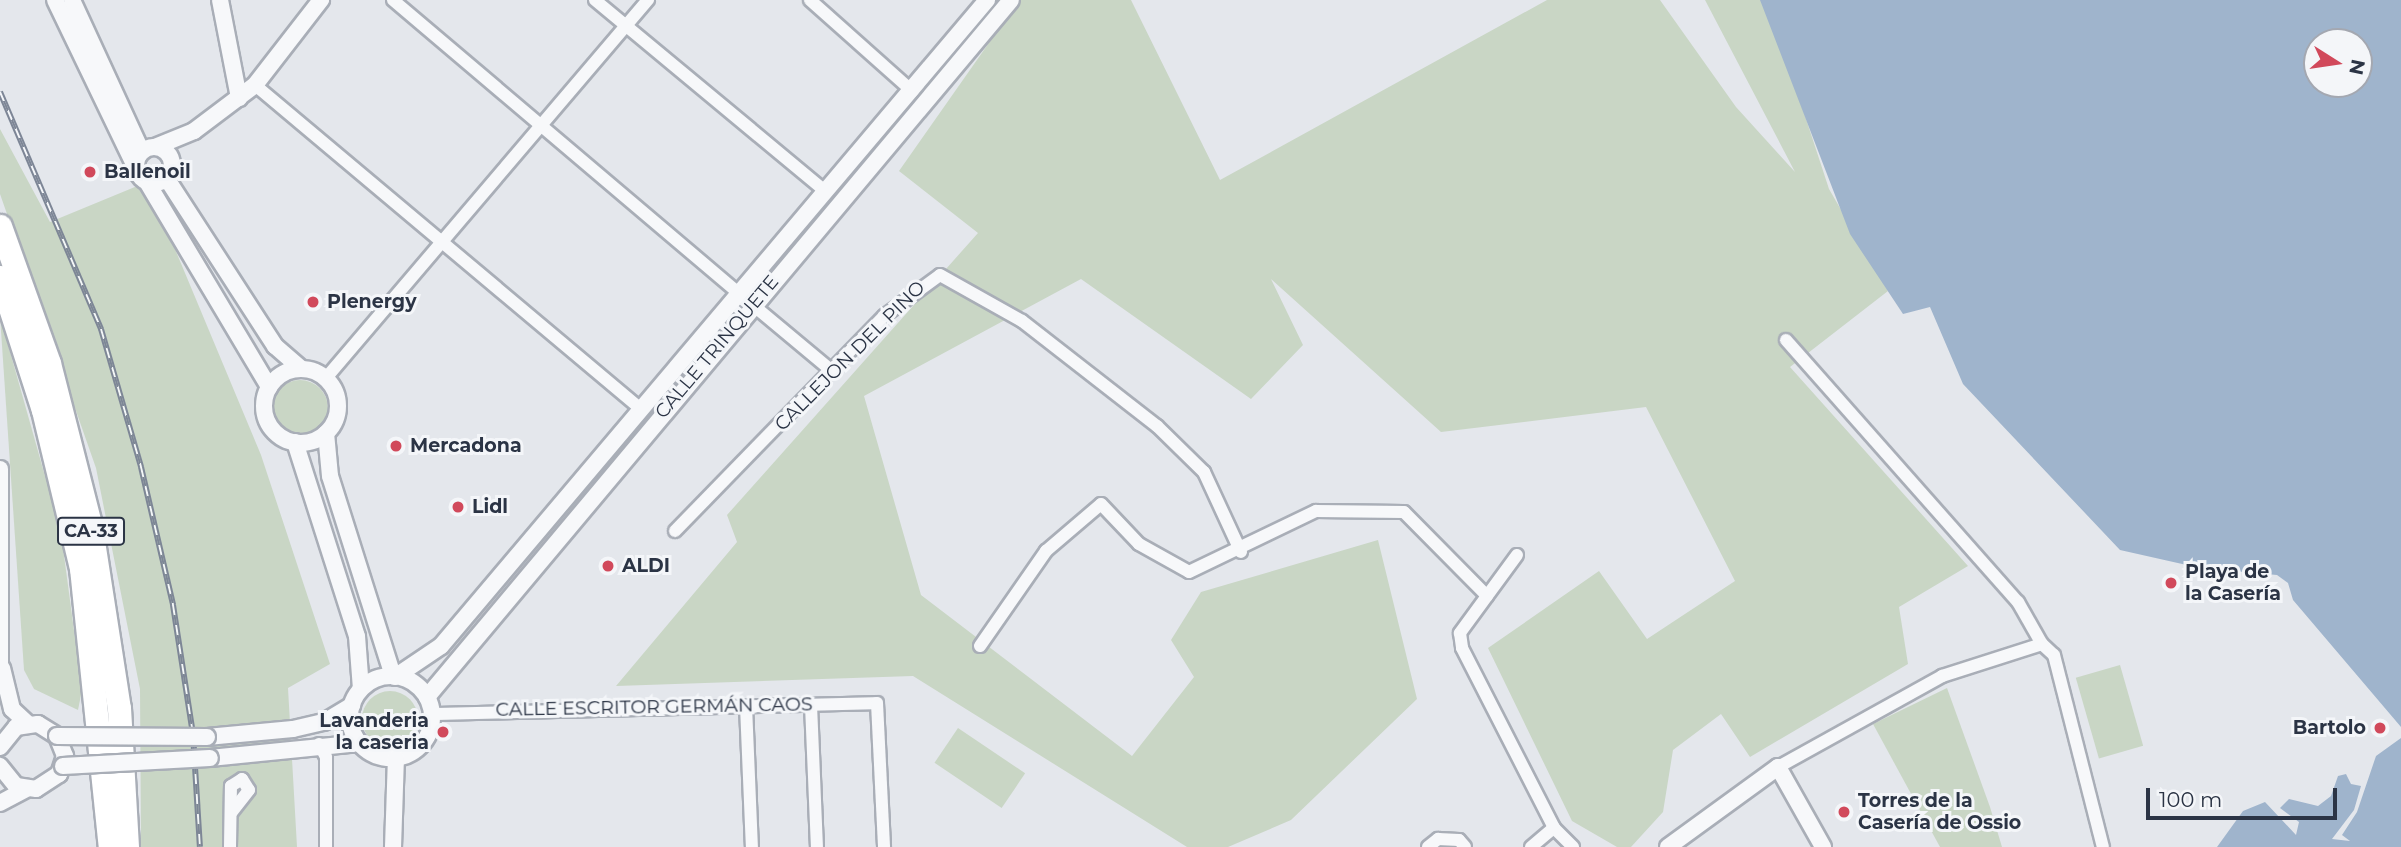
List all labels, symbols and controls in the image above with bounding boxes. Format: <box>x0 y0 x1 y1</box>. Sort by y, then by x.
north arrow <box>2303 28 2373 98</box>
text: N <box>2344 57 2370 77</box>
place label: Ballenoil <box>104 161 191 183</box>
marker: Ballenoil <box>82 164 98 180</box>
street label: CALLE TRINQUETE <box>650 271 784 423</box>
street label: CALLEJON DEL PINO <box>770 276 930 436</box>
place label: Plenergy <box>327 291 416 313</box>
marker: Plenergy <box>305 294 321 310</box>
place label: Mercadona <box>410 435 522 457</box>
marker: Mercadona <box>388 438 404 454</box>
place label: Lidl <box>472 496 508 518</box>
marker: Lidl <box>450 499 466 515</box>
road number: CA-33 <box>56 516 126 546</box>
place label: ALDI <box>622 555 670 577</box>
marker: ALDI <box>600 558 616 574</box>
place label: Playa de la Casería <box>2185 561 2281 605</box>
marker: Playa de la Casería <box>2163 575 2179 591</box>
street label: CALLE ESCRITOR GERMÁN CAOS <box>495 693 813 721</box>
place label: Lavanderia la caseria <box>319 710 429 754</box>
place label: Bartolo <box>2293 717 2366 739</box>
marker: Bartolo <box>2372 720 2388 736</box>
marker: Lavanderia la caseria <box>435 724 451 740</box>
scale bar <box>2149 774 2340 818</box>
text: 100 m <box>2159 787 2222 812</box>
place label: Torres de la Casería de Ossio <box>1858 790 2021 834</box>
marker: Torres de la Casería de Ossio <box>1836 804 1852 820</box>

